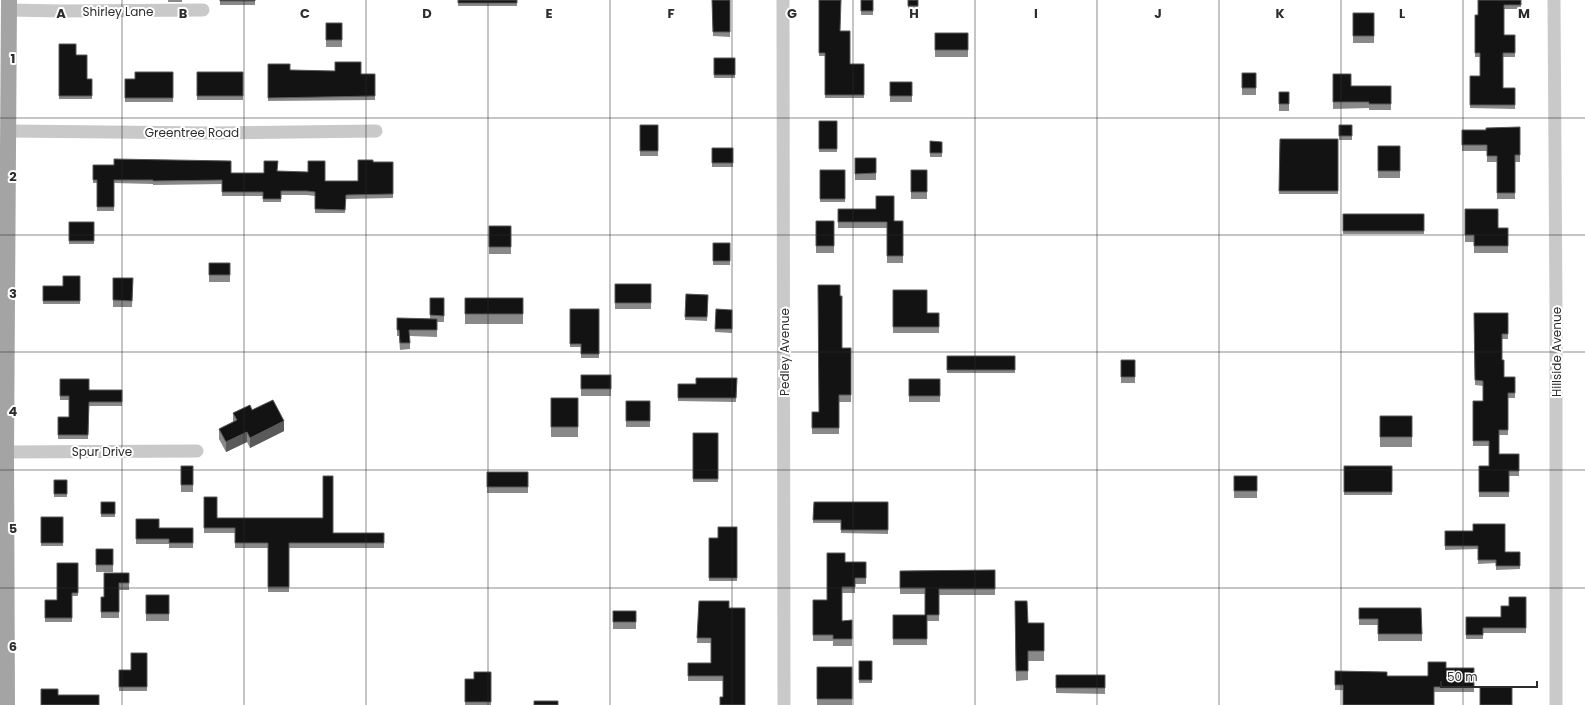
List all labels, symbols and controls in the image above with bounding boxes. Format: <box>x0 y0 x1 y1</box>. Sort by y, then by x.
street label: Shirley Lane <box>83 3 153 20</box>
text: A <box>56 4 66 23</box>
text: B <box>179 4 188 23</box>
text: C <box>300 4 310 23</box>
text: D <box>422 4 432 23</box>
text: E <box>545 4 553 23</box>
text: F <box>667 4 675 23</box>
text: G <box>787 4 797 23</box>
text: H <box>909 4 919 23</box>
text: I <box>1034 4 1038 23</box>
text: J <box>1154 4 1162 23</box>
text: K <box>1275 4 1285 23</box>
text: L <box>1399 4 1405 23</box>
text: M <box>1518 4 1530 23</box>
text: 1 <box>11 49 15 68</box>
street label: Greentree Road <box>145 124 239 141</box>
text: 2 <box>9 167 17 186</box>
text: 3 <box>9 284 17 303</box>
street label: Hillside Avenue <box>1548 307 1565 397</box>
street label: Pedley Avenue <box>776 308 793 396</box>
text: 4 <box>9 402 18 421</box>
street label: Spur Drive <box>72 443 132 460</box>
text: 5 <box>9 519 17 538</box>
text: 6 <box>9 637 17 656</box>
scale bar <box>1441 663 1537 689</box>
text: 50 m <box>1447 668 1478 685</box>

